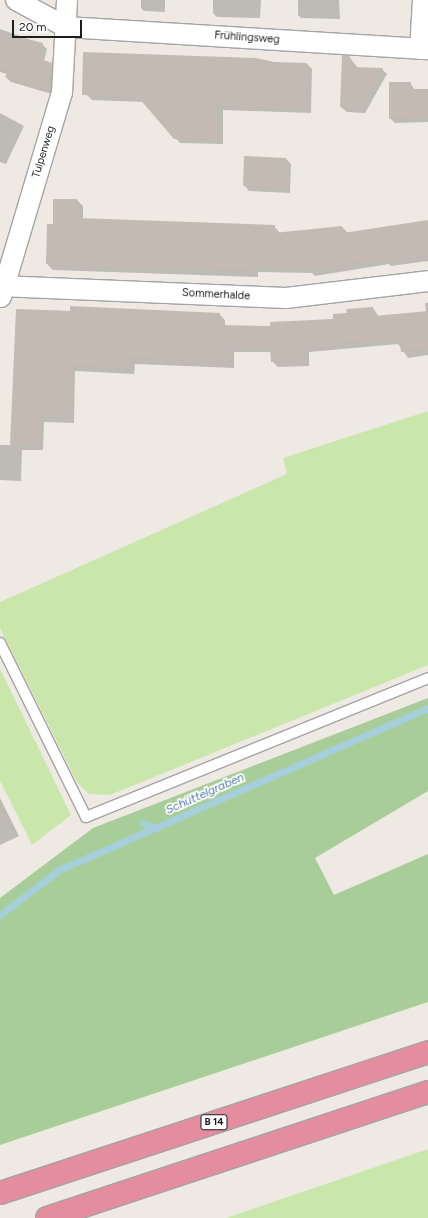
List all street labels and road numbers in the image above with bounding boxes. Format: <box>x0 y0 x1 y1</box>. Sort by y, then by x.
street label: Frühlingsweg <box>214 29 280 47</box>
street label: Tulpenweg <box>30 124 58 180</box>
street label: Sommerhalde <box>182 287 250 303</box>
road number: B 14 <box>200 1114 228 1130</box>

